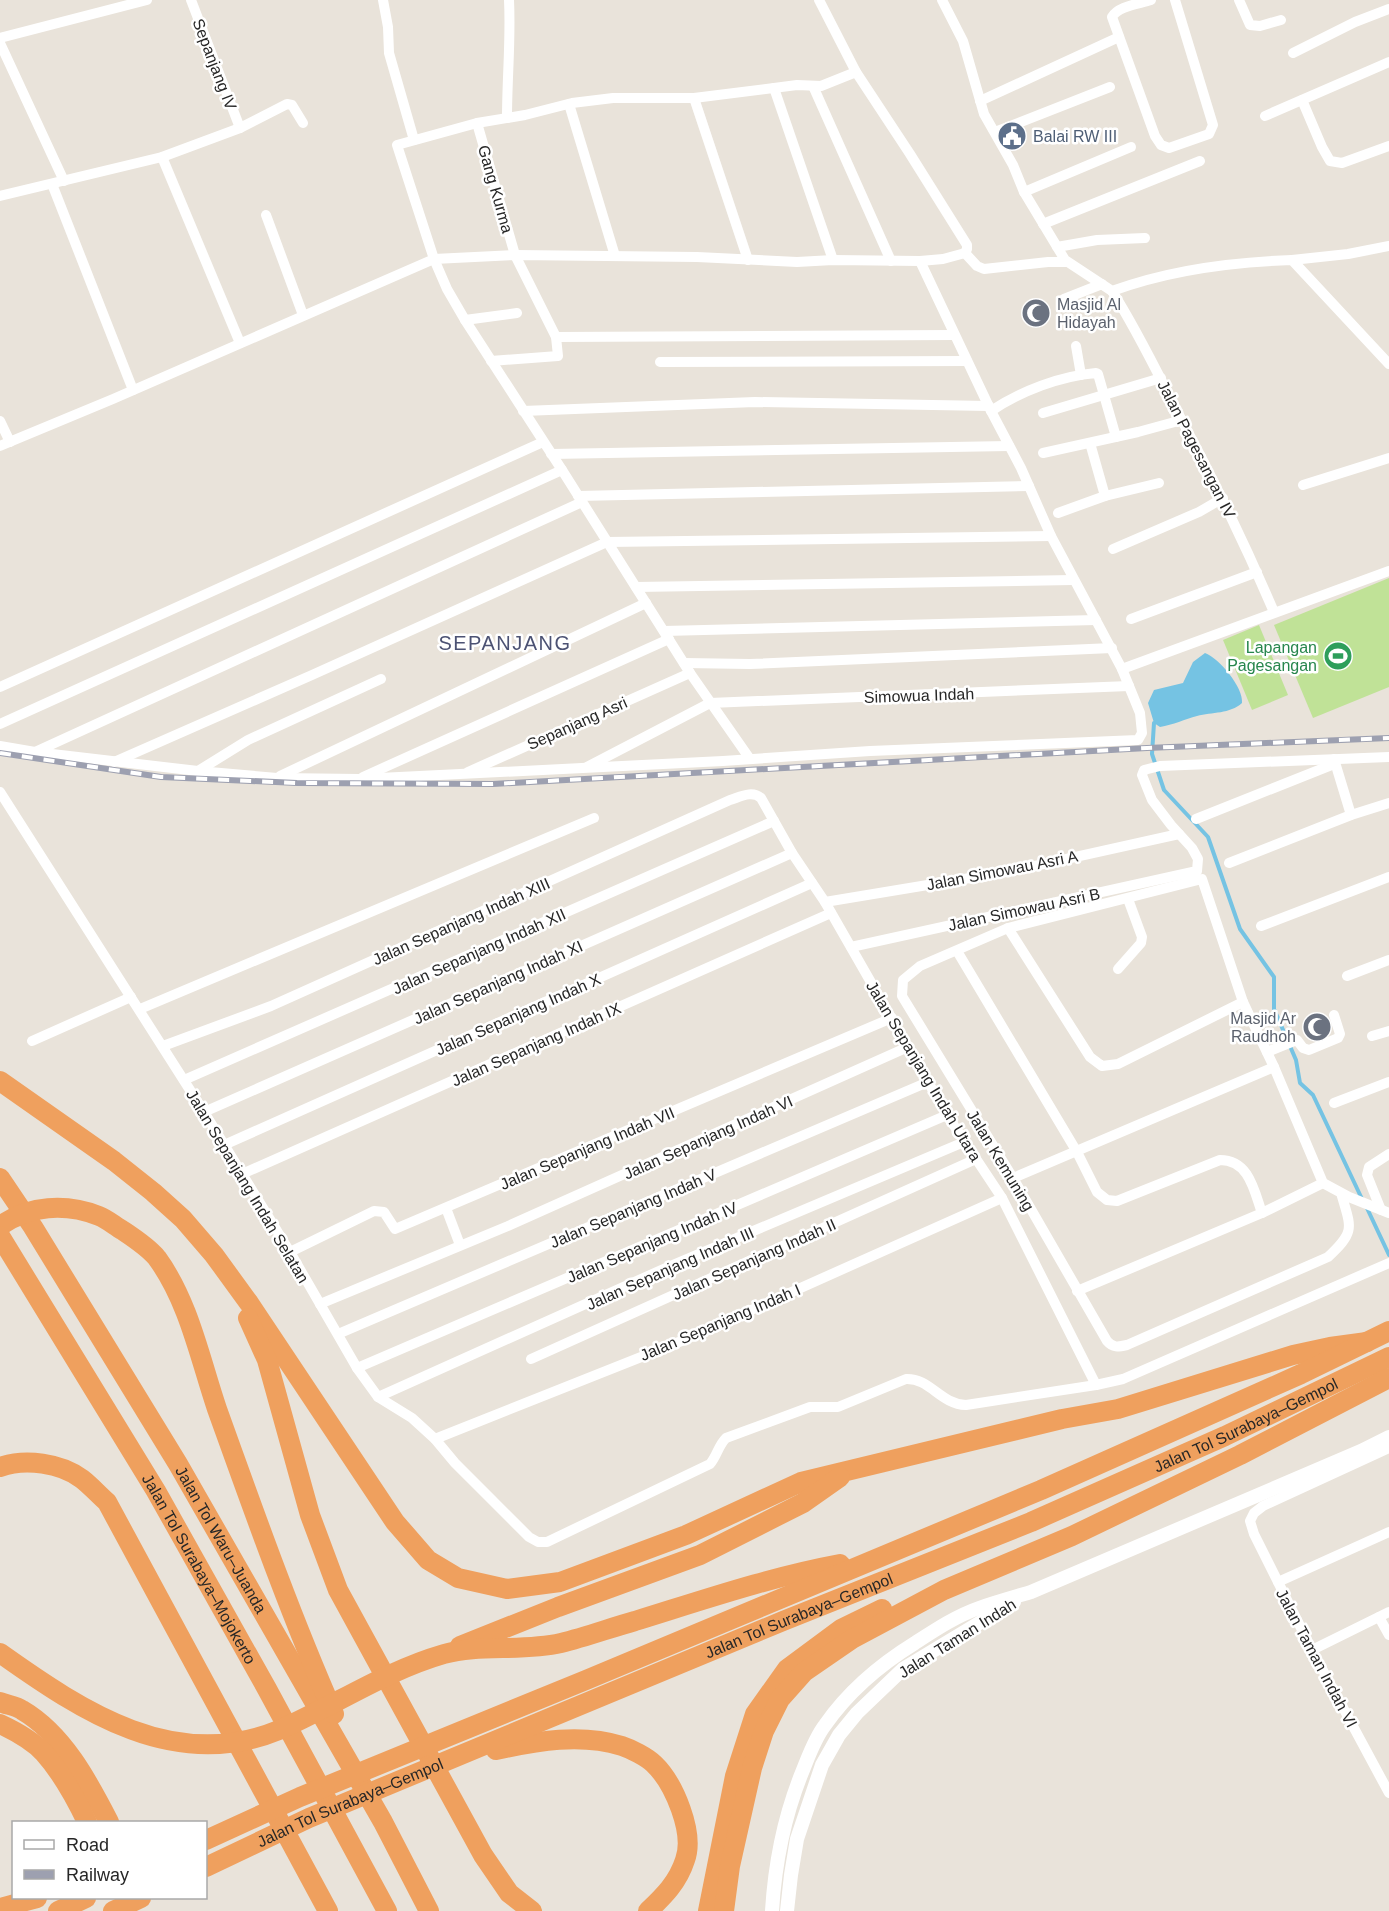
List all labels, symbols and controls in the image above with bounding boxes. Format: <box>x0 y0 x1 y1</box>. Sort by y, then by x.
street label: Sepanjang IV <box>189 16 240 112</box>
public building icon: Balai RW III <box>996 120 1028 152</box>
place label: Balai RW III <box>1033 128 1117 145</box>
street label: Gang Kurma <box>475 143 516 235</box>
place label: Masjid Al Hidayah <box>1057 296 1121 331</box>
mosque icon: Masjid Al Hidayah <box>1020 297 1052 329</box>
street label: Jalan Pagesangan IV <box>1154 378 1239 521</box>
district label: SEPANJANG <box>438 632 572 654</box>
place label: Lapangan Pagesangan <box>1227 639 1317 674</box>
sports icon: Lapangan Pagesangan <box>1322 640 1354 672</box>
street label: Simowua Indah <box>864 685 974 706</box>
street label: Sepanjang Asri <box>525 694 630 753</box>
street label: Jalan Simowau Asri A <box>925 847 1080 894</box>
street label: Jalan Sepanjang Indah XIII <box>369 873 553 969</box>
street label: Jalan Simowau Asri B <box>947 885 1102 934</box>
street label: Jalan Sepanjang Indah XII <box>411 937 585 1027</box>
street label: Jalan Sepanjang Indah X <box>432 969 604 1059</box>
street label: Jalan Sepanjang Indah XI <box>433 970 604 1059</box>
street label: Jalan Sepanjang Indah Utara <box>863 978 984 1165</box>
street label: Jalan Sepanjang Indah IX <box>449 999 624 1089</box>
place label: Masjid Ar Raudhoh <box>1230 1010 1297 1045</box>
mosque icon: Masjid Ar Raudhoh <box>1301 1011 1333 1043</box>
street label: Jalan Sepanjang Indah Selatan <box>183 1087 312 1286</box>
street label: Jalan Sepanjang Indah VI <box>621 1092 795 1182</box>
street label: Jalan Sepanjang Indah VII <box>497 1104 677 1193</box>
street label: Jalan Kemuning <box>964 1107 1037 1214</box>
street label: Jalan Sepanjang Indah V <box>548 1166 719 1251</box>
street label: Jalan Sepanjang Indah IV <box>565 1199 740 1286</box>
street label: Jalan Sepanjang Indah II <box>670 1216 839 1303</box>
street label: Jalan Sepanjang Indah III <box>584 1224 757 1313</box>
street label: Jalan Sepanjang Indah I <box>637 1281 803 1364</box>
street label: Jalan Tol Surabaya–Gempol <box>1151 1375 1340 1475</box>
street label: Jalan Tol Waru–Juanda <box>172 1463 270 1616</box>
street label: Jalan Tol Surabaya–Mojokerto <box>139 1471 259 1667</box>
street label: Jalan Tol Surabaya–Gempol <box>703 1570 895 1661</box>
street label: Jalan Taman Indah VI <box>1273 1586 1360 1730</box>
street label: Jalan Taman Indah <box>896 1595 1019 1681</box>
street label: Jalan Tol Surabaya–Gempol <box>255 1755 446 1850</box>
legend <box>12 1821 207 1899</box>
text: Road <box>66 1835 109 1855</box>
text: Railway <box>66 1865 129 1885</box>

